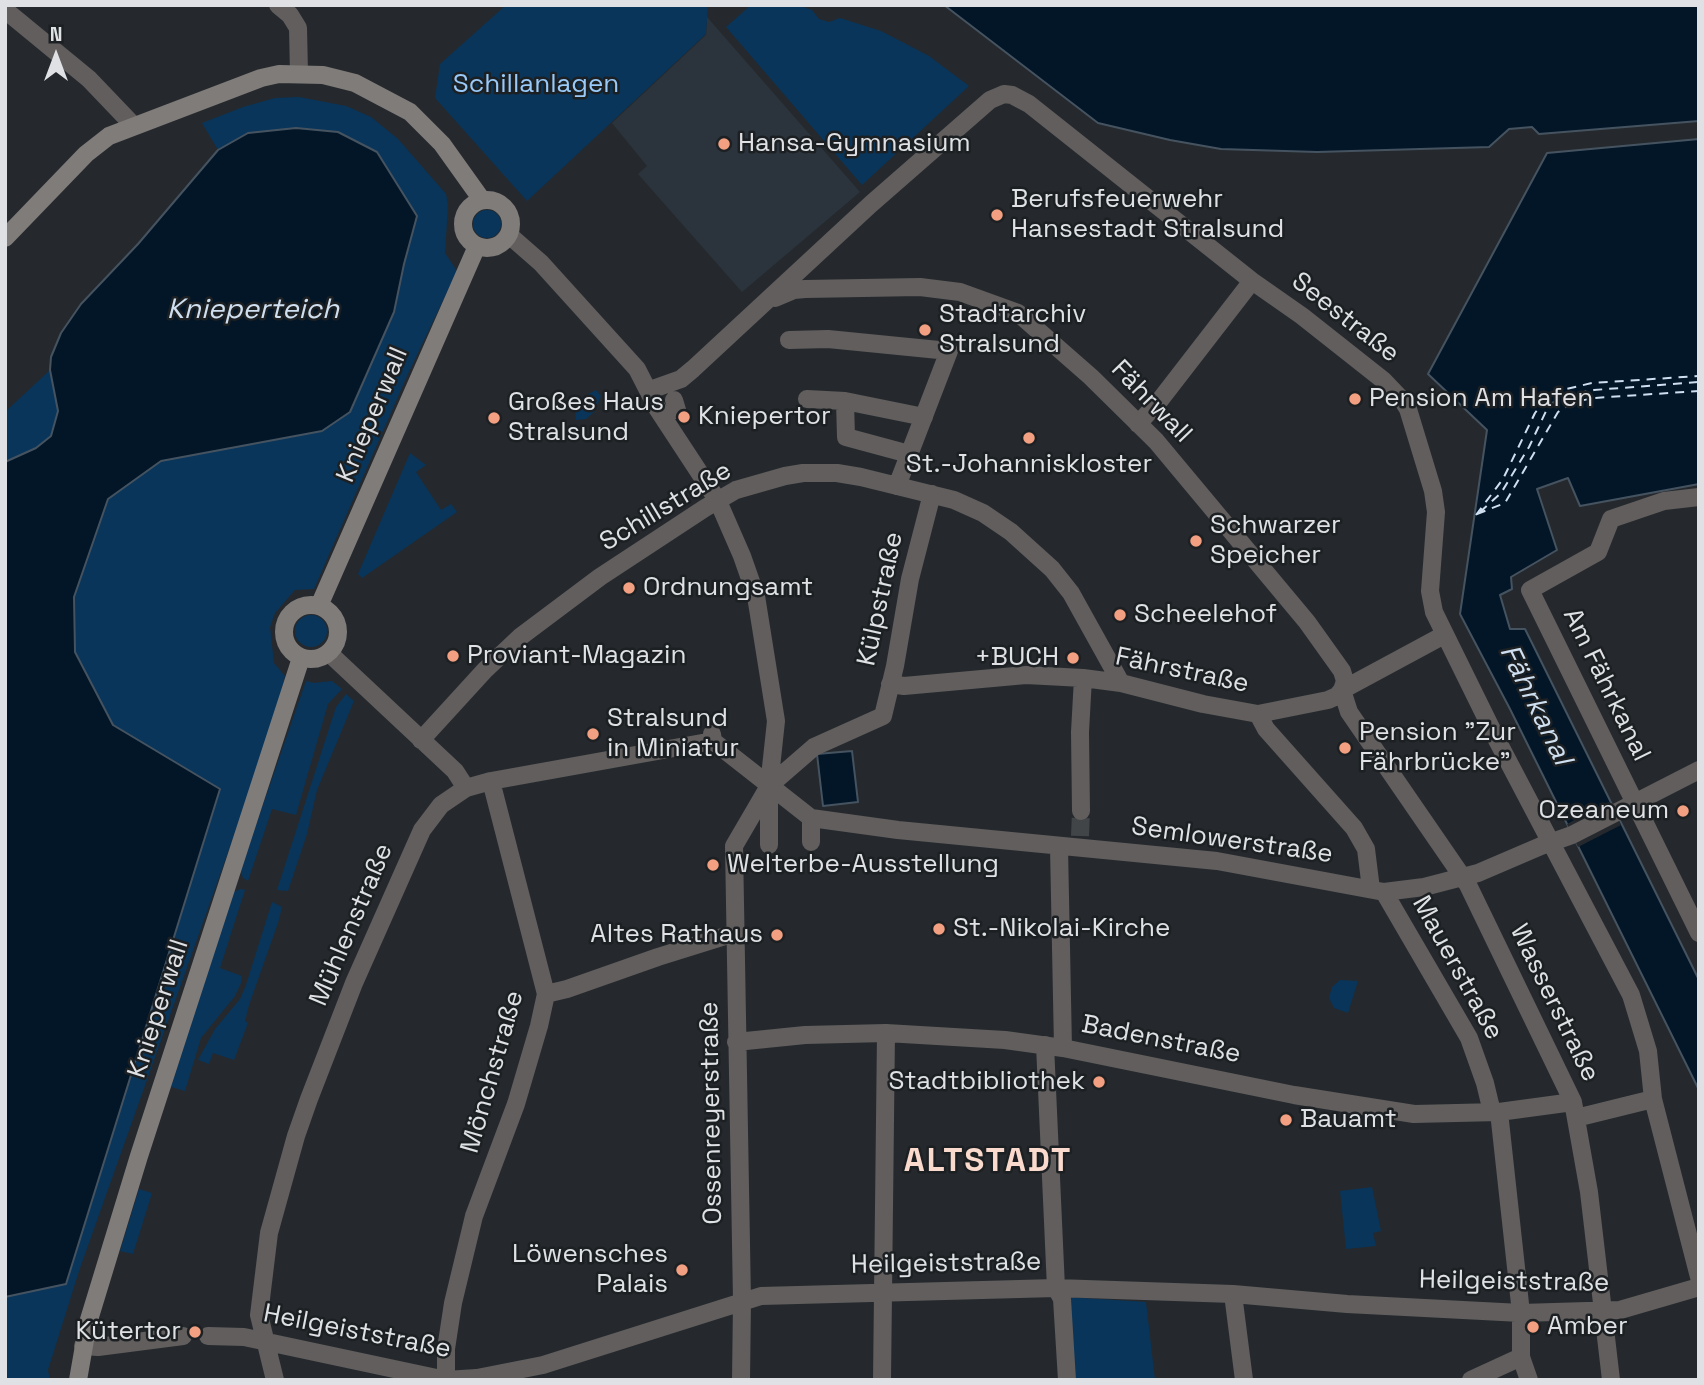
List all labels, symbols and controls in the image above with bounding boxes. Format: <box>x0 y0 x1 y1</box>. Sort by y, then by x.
north arrow <box>21 21 91 91</box>
text: N <box>50 22 62 47</box>
park label: Schillanlagen <box>453 69 619 101</box>
place label: Hansa-Gymnasium <box>738 128 971 160</box>
marker: Hansa-Gymnasium <box>716 136 732 152</box>
place label: Berufsfeuerwehr Hansestadt Stralsund <box>1011 184 1284 246</box>
marker: Berufsfeuerwehr Hansestadt Stralsund <box>989 207 1005 223</box>
street label: Seestraße <box>1285 266 1405 370</box>
water label: Knieperteich <box>167 293 339 327</box>
place label: Stadtarchiv Stralsund <box>939 299 1086 360</box>
marker: Stadtarchiv Stralsund <box>917 322 933 338</box>
street label: Knieperwall <box>331 343 415 487</box>
street label: Fährwall <box>1104 354 1198 450</box>
place label: Pension Am Hafen <box>1369 383 1593 415</box>
place label: Großes Haus Stralsund <box>508 387 664 448</box>
marker: Pension Am Hafen <box>1347 391 1363 407</box>
place label: Kniepertor <box>698 401 831 433</box>
marker: Kniepertor <box>676 409 692 425</box>
marker: Großes Haus Stralsund <box>486 410 502 426</box>
marker: St.-Johanniskloster <box>1021 430 1037 446</box>
place label: St.-Johanniskloster <box>906 449 1152 481</box>
street label: Schillstraße <box>595 456 737 558</box>
place label: Schwarzer Speicher <box>1210 510 1341 572</box>
street label: Külpstraße <box>852 529 910 669</box>
marker: Schwarzer Speicher <box>1188 533 1204 549</box>
place label: Ordnungsamt <box>643 572 813 604</box>
marker: Ordnungsamt <box>621 580 637 596</box>
place label: Scheelehof <box>1134 599 1277 631</box>
street label: Am Fährkanal <box>1556 604 1656 766</box>
marker: Scheelehof <box>1112 607 1128 623</box>
water label: Fährkanal <box>1491 639 1579 771</box>
place label: Proviant-Magazin <box>467 640 686 672</box>
place label: +BUCH <box>975 642 1059 674</box>
street label: Fährstraße <box>1112 642 1252 700</box>
marker: Proviant-Magazin <box>445 648 461 664</box>
marker: +BUCH <box>1065 650 1081 666</box>
place label: Stralsund in Miniatur <box>607 703 739 764</box>
place label: Pension "Zur Fährbrücke" <box>1359 717 1516 778</box>
marker: Stralsund in Miniatur <box>585 726 601 742</box>
marker: Pension "Zur Fährbrücke" <box>1337 740 1353 756</box>
place label: Ozeaneum <box>1539 795 1669 827</box>
marker: Ozeaneum <box>1675 803 1691 819</box>
street label: Semlowerstraße <box>1129 811 1335 871</box>
street label: Mühlenstraße <box>304 839 400 1011</box>
place label: Welterbe-Ausstellung <box>727 849 999 881</box>
marker: Welterbe-Ausstellung <box>705 857 721 873</box>
street label: Mauerstraße <box>1405 891 1509 1045</box>
place label: St.-Nikolai-Kirche <box>953 913 1170 945</box>
place label: Altes Rathaus <box>590 919 763 951</box>
street label: Wasserstraße <box>1502 919 1606 1087</box>
marker: St.-Nikolai-Kirche <box>931 921 947 937</box>
marker: Altes Rathaus <box>769 927 785 943</box>
street label: Knieperwall <box>122 936 196 1082</box>
street label: Mönchstraße <box>455 987 531 1157</box>
street label: Ossenreyerstraße <box>694 1001 730 1225</box>
street label: Badenstraße <box>1079 1009 1243 1071</box>
place label: Stadtbibliothek <box>888 1066 1085 1098</box>
marker: Stadtbibliothek <box>1091 1074 1107 1090</box>
place label: Bauamt <box>1300 1104 1397 1136</box>
marker: Bauamt <box>1278 1112 1294 1128</box>
district label: ALTSTADT <box>905 1142 1071 1182</box>
place label: Löwensches Palais <box>512 1239 668 1300</box>
street label: Heilgeiststraße <box>851 1247 1041 1281</box>
marker: Löwensches Palais <box>674 1262 690 1278</box>
street label: Heilgeiststraße <box>1419 1265 1609 1299</box>
street label: Heilgeiststraße <box>261 1299 453 1365</box>
place label: Amber <box>1547 1311 1628 1343</box>
place label: Kütertor <box>75 1316 181 1348</box>
marker: Amber <box>1525 1319 1541 1335</box>
marker: Kütertor <box>187 1324 203 1340</box>

